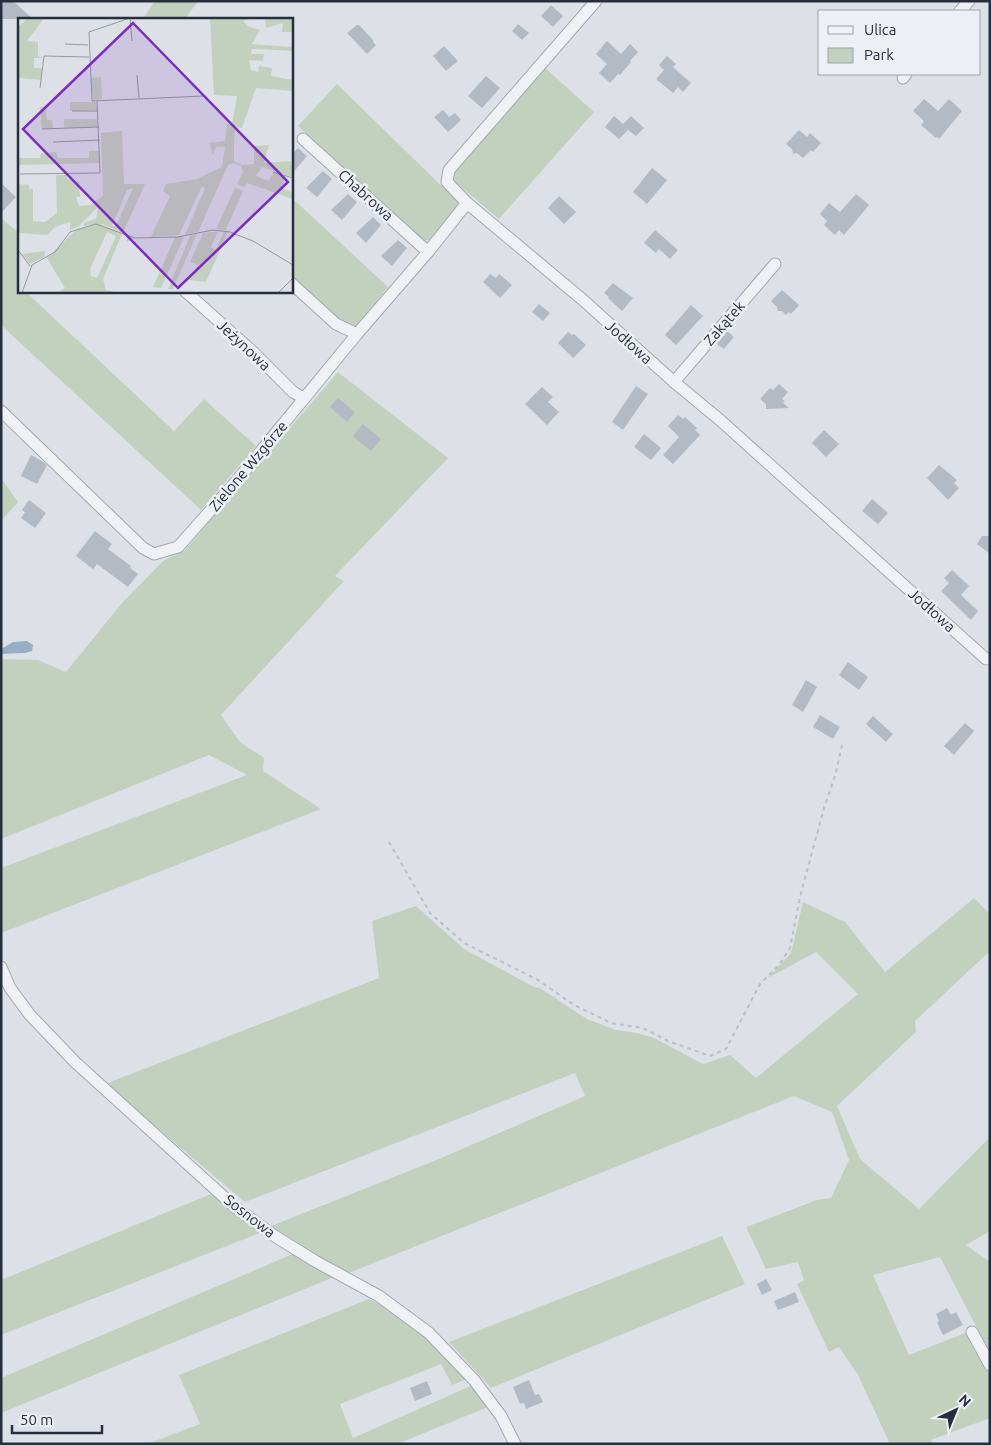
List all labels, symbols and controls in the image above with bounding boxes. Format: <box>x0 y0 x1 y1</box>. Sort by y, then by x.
legend <box>818 10 981 75</box>
inset map <box>18 18 292 292</box>
text: Ulica <box>864 21 896 38</box>
text: Park <box>864 46 894 63</box>
street label: Chabrowa <box>335 166 397 224</box>
street label: Zakątek <box>700 297 748 349</box>
street label: Jeżynowa <box>214 316 274 374</box>
street label: Jodłowa <box>602 317 656 367</box>
street label: Zielone Wzgórze <box>205 418 291 514</box>
street label: Jodłowa <box>905 585 959 635</box>
street label: Sosnowa <box>221 1191 279 1241</box>
north arrow <box>931 1385 981 1435</box>
text: N <box>956 1391 974 1410</box>
scale bar <box>12 1402 102 1434</box>
text: 50 m <box>20 1411 53 1428</box>

